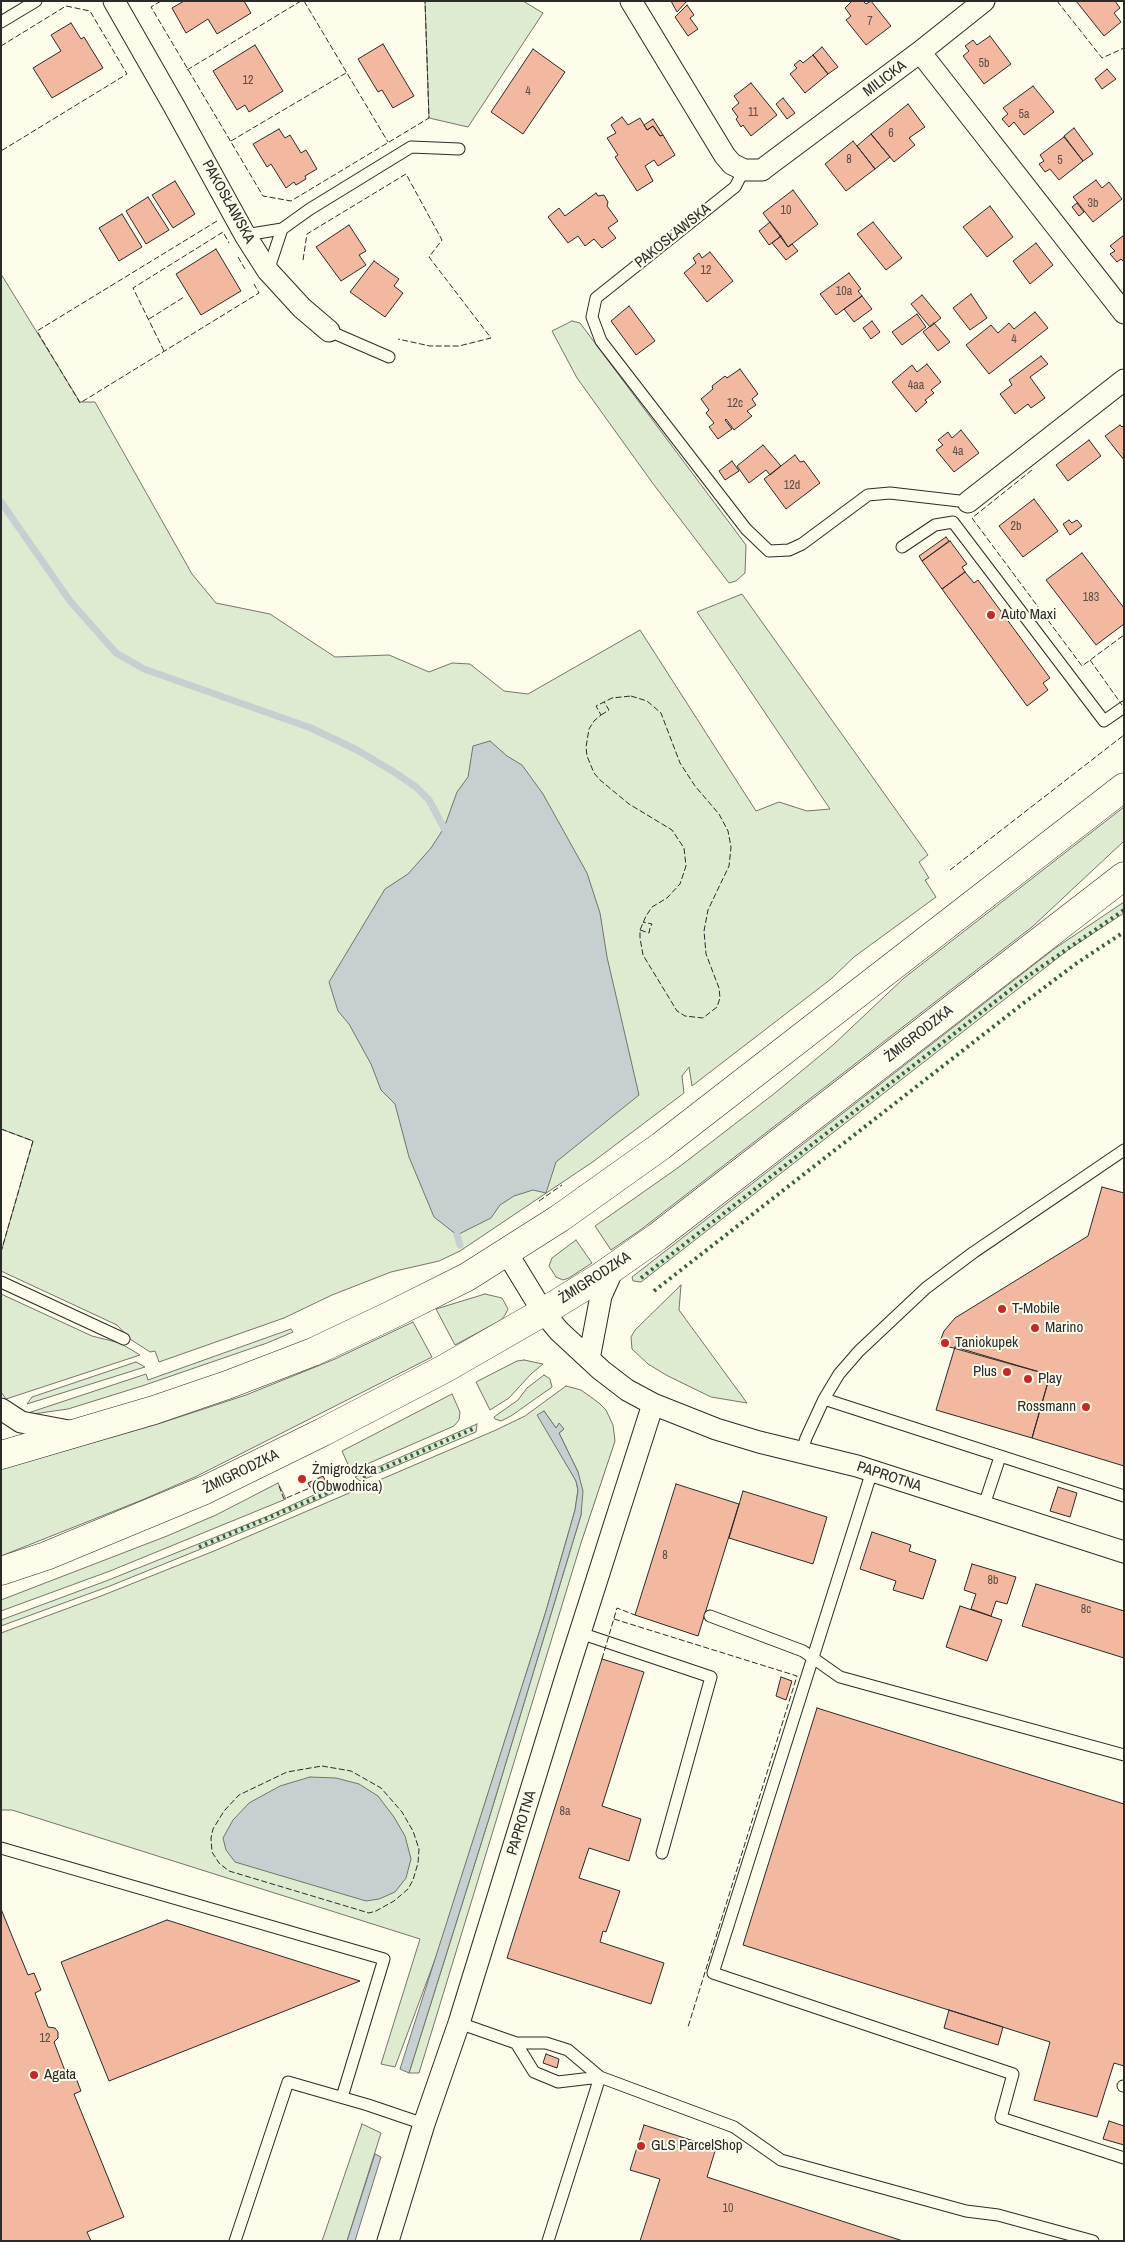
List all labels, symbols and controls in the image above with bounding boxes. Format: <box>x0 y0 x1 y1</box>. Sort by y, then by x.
house number: 7 <box>867 15 873 29</box>
street label: MILICKA <box>860 57 910 101</box>
house number: 5b <box>979 57 989 71</box>
house number: 12 <box>243 74 253 88</box>
house number: 4 <box>525 85 531 99</box>
house number: 11 <box>748 106 758 120</box>
house number: 5a <box>1019 108 1029 122</box>
house number: 6 <box>888 127 894 141</box>
house number: 8 <box>846 153 852 167</box>
house number: 5 <box>1057 154 1063 168</box>
street label: PAKOSŁAWSKA <box>198 157 258 247</box>
house number: 3b <box>1088 197 1098 211</box>
street label: PAKOSŁAWSKA <box>631 200 715 272</box>
house number: 10 <box>781 204 791 218</box>
house number: 12 <box>701 264 711 278</box>
house number: 10a <box>836 285 852 299</box>
house number: 4 <box>1011 333 1017 347</box>
house number: 4aa <box>908 379 924 393</box>
house number: 12c <box>727 397 743 411</box>
house number: 4a <box>953 445 963 459</box>
house number: 12d <box>784 479 800 493</box>
house number: 2b <box>1011 520 1021 534</box>
house number: 183 <box>1083 591 1099 605</box>
place label: Auto Maxi <box>1001 606 1056 624</box>
marker: Auto Maxi <box>985 609 997 621</box>
street label: ŻMIGRODZKA <box>881 1002 957 1066</box>
street label: ŻMIGRODZKA <box>556 1248 634 1308</box>
place label: T-Mobile <box>1012 1300 1060 1318</box>
marker: T-Mobile <box>996 1303 1008 1315</box>
place label: Marino <box>1045 1319 1083 1337</box>
marker: Marino <box>1029 1322 1041 1334</box>
place label: Taniokupek <box>955 1334 1018 1352</box>
marker: Taniokupek <box>939 1337 951 1349</box>
place label: Plus <box>973 1363 997 1381</box>
marker: Plus <box>1001 1366 1013 1378</box>
place label: Play <box>1038 1370 1062 1388</box>
marker: Play <box>1022 1373 1034 1385</box>
place label: Rossmann <box>1017 1398 1076 1416</box>
marker: Rossmann <box>1080 1401 1092 1413</box>
street label: ŻMIGRODZKA <box>200 1446 282 1498</box>
street label: PAPROTNA <box>854 1458 924 1496</box>
place label: Żmigrodzka (Obwodnica) <box>312 1461 382 1496</box>
marker: Żmigrodzka (Obwodnica) <box>296 1473 308 1485</box>
house number: 8 <box>662 1549 668 1563</box>
house number: 8b <box>988 1574 998 1588</box>
house number: 8c <box>1081 1603 1091 1617</box>
street label: PAPROTNA <box>504 1788 540 1858</box>
house number: 8a <box>560 1805 570 1819</box>
house number: 12 <box>40 2032 50 2046</box>
place label: Agata <box>44 2066 76 2084</box>
marker: Agata <box>28 2069 40 2081</box>
place label: GLS ParcelShop <box>651 2137 743 2155</box>
marker: GLS ParcelShop <box>635 2140 647 2152</box>
house number: 10 <box>723 2202 733 2216</box>

